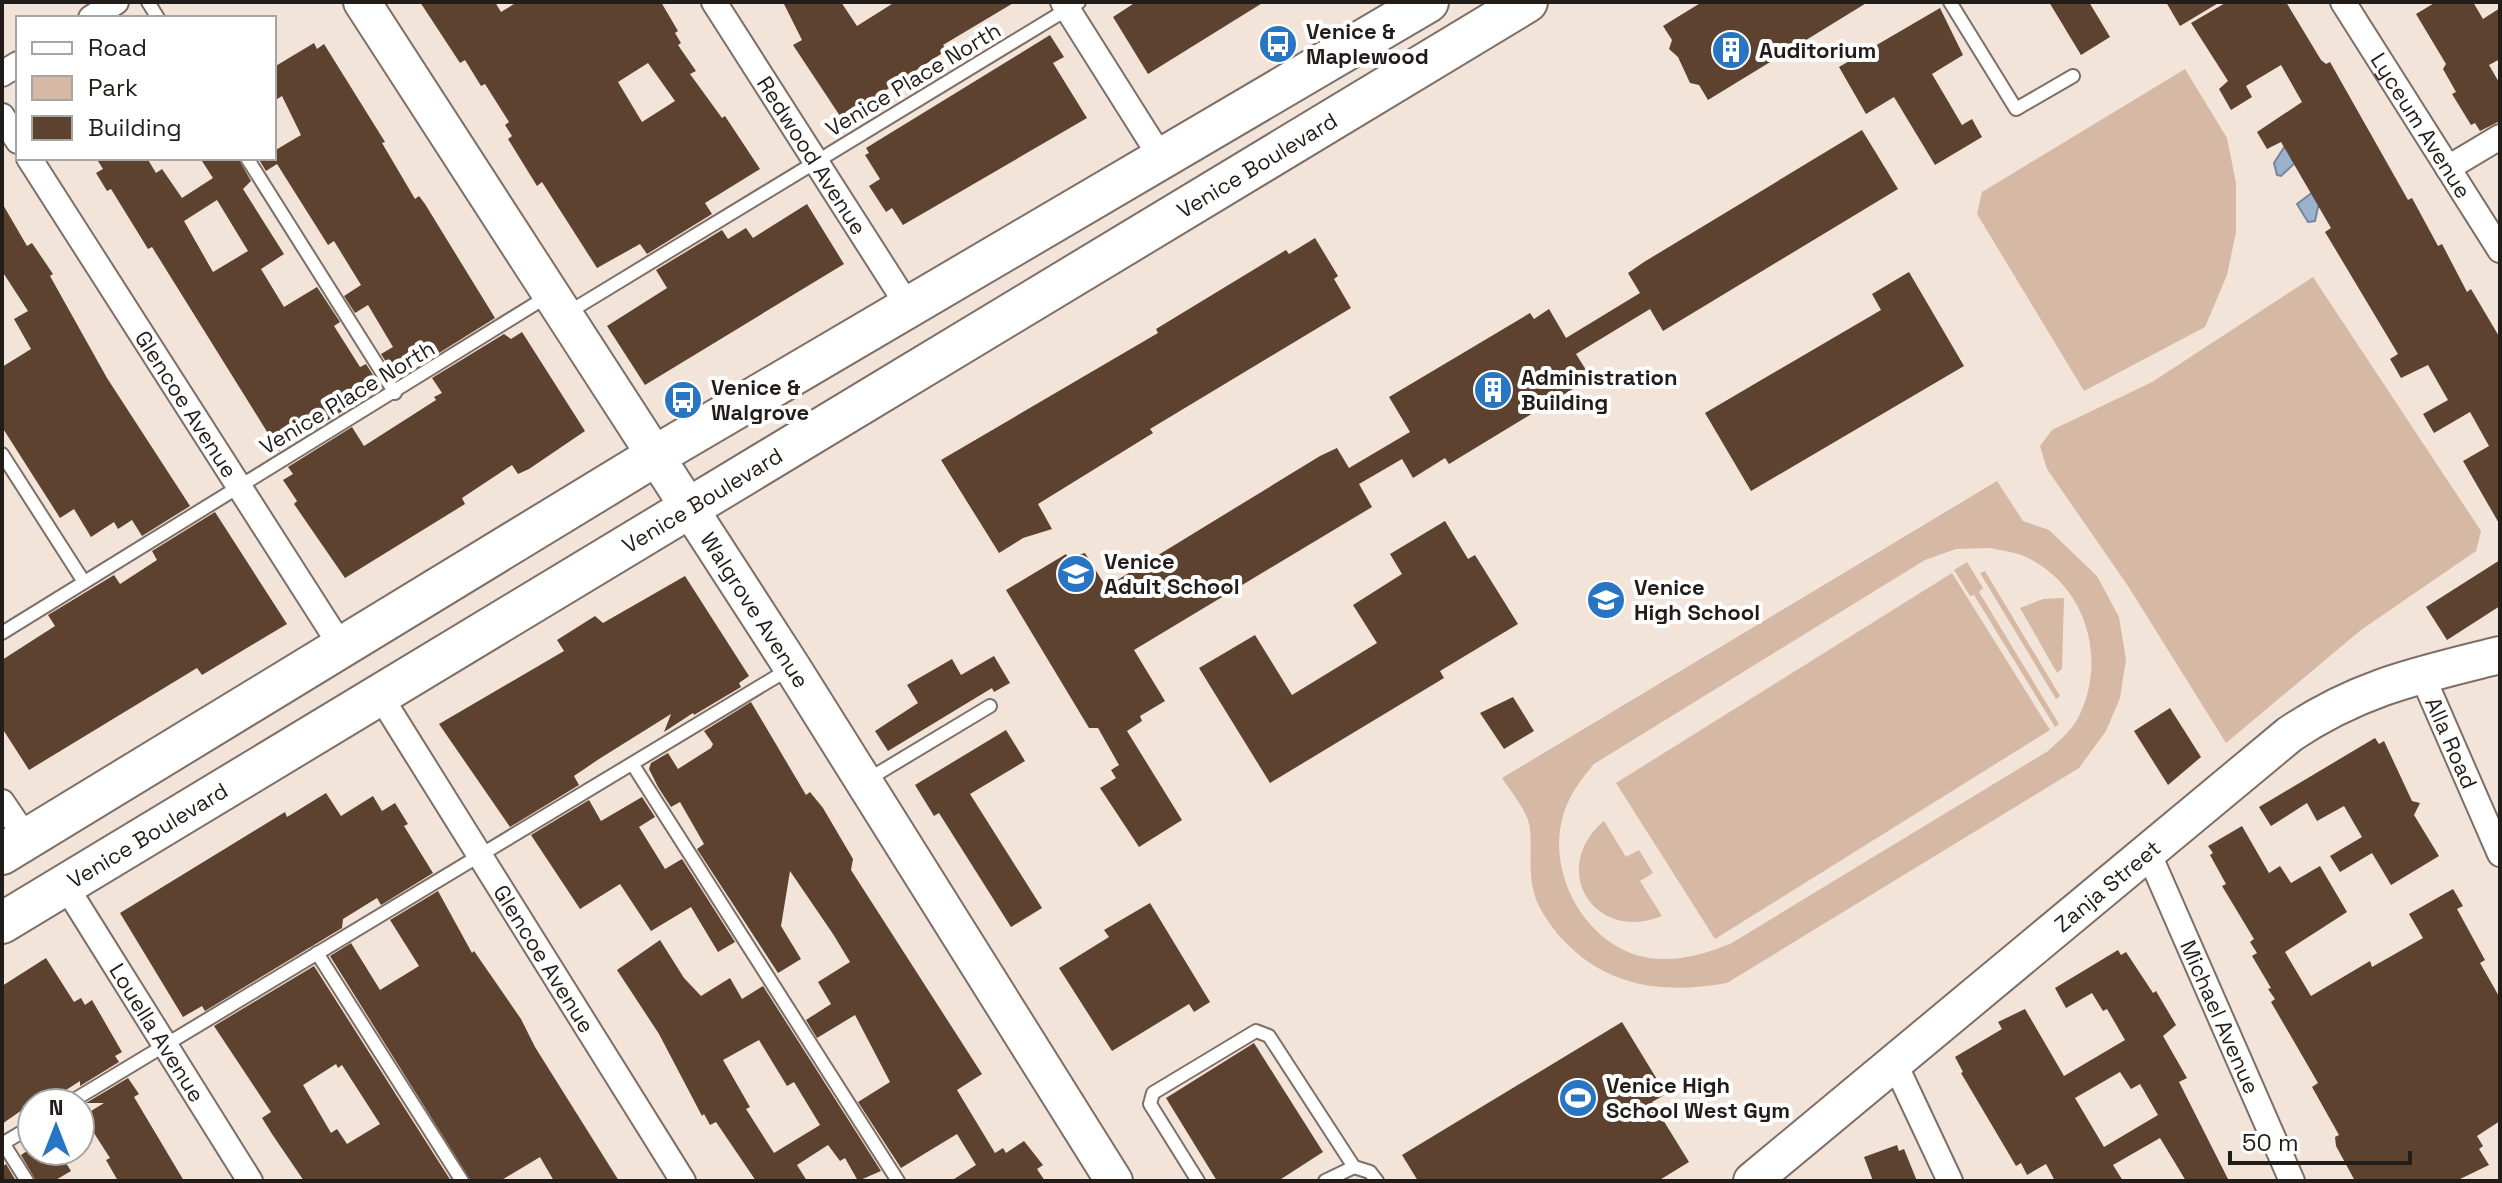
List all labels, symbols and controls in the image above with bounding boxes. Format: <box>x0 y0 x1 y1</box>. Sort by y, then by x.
legend <box>16 16 276 160</box>
street label: Venice Place North <box>820 16 1006 142</box>
place label: Venice & Maplewood <box>1306 17 1429 70</box>
bus stop icon: Venice & Maplewood <box>1257 23 1299 65</box>
building icon: Auditorium <box>1710 29 1752 71</box>
text: Road <box>88 32 147 63</box>
place label: Auditorium <box>1759 36 1876 64</box>
street label: Lyceum Avenue <box>2365 47 2478 203</box>
street label: Redwood Avenue <box>751 71 873 240</box>
text: Park <box>88 72 138 103</box>
street label: Venice Boulevard <box>1172 106 1342 224</box>
text: Building <box>88 112 182 143</box>
street label: Glencoe Avenue <box>129 325 244 483</box>
street label: Venice Place North <box>254 334 440 460</box>
place label: Administration Building <box>1521 363 1678 416</box>
building icon: Administration Building <box>1472 369 1514 411</box>
place label: Venice & Walgrove <box>711 373 809 426</box>
bus stop icon: Venice & Walgrove <box>662 379 704 421</box>
street label: Venice Boulevard <box>617 441 788 559</box>
street label: Walgrove Avenue <box>695 527 816 693</box>
place label: Venice Adult School <box>1104 547 1240 600</box>
school or university icon: Venice Adult School <box>1055 553 1097 595</box>
place label: Venice High School <box>1634 573 1760 626</box>
school or university icon: Venice High School <box>1585 579 1627 621</box>
street label: Alla Road <box>2419 693 2484 793</box>
street label: Venice Boulevard <box>62 776 233 894</box>
street label: Zanja Street <box>2048 833 2166 938</box>
street label: Glencoe Avenue <box>488 879 601 1038</box>
street label: Michael Avenue <box>2174 936 2266 1098</box>
street label: Louella Avenue <box>103 958 211 1107</box>
place label: Venice High School West Gym <box>1606 1071 1790 1124</box>
sports icon: Venice High School West Gym <box>1557 1077 1599 1119</box>
north arrow <box>16 1087 96 1167</box>
text: N <box>49 1093 63 1121</box>
scale bar <box>2230 1115 2410 1165</box>
text: 50 m <box>2242 1127 2299 1158</box>

